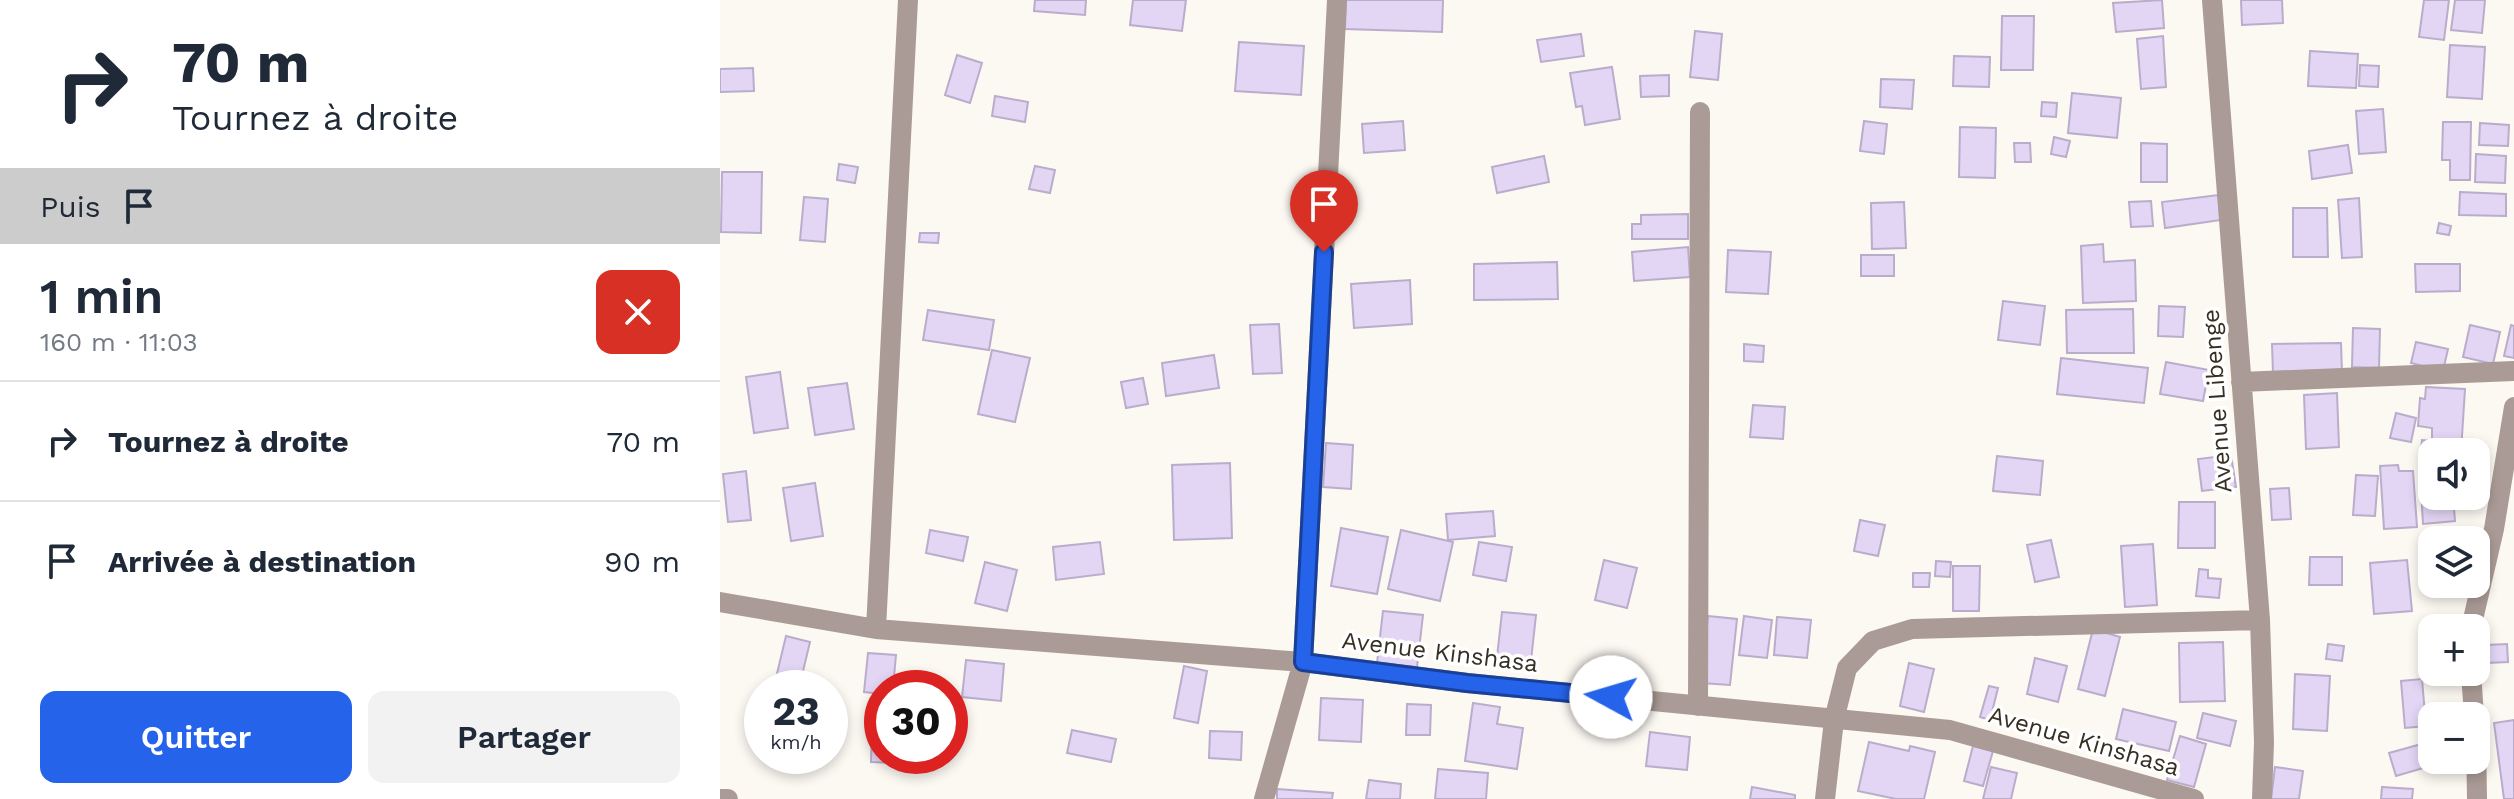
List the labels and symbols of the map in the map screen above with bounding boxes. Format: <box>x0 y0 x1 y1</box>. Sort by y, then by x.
pin <box>1290 170 1358 252</box>
street label: Avenue Libenge <box>2197 308 2237 494</box>
street label: Avenue Kinshasa <box>1340 626 1540 678</box>
position arrow <box>1569 655 1653 739</box>
speed limit sign: 30 <box>864 670 968 774</box>
street label: Avenue Kinshasa <box>1985 700 2183 782</box>

